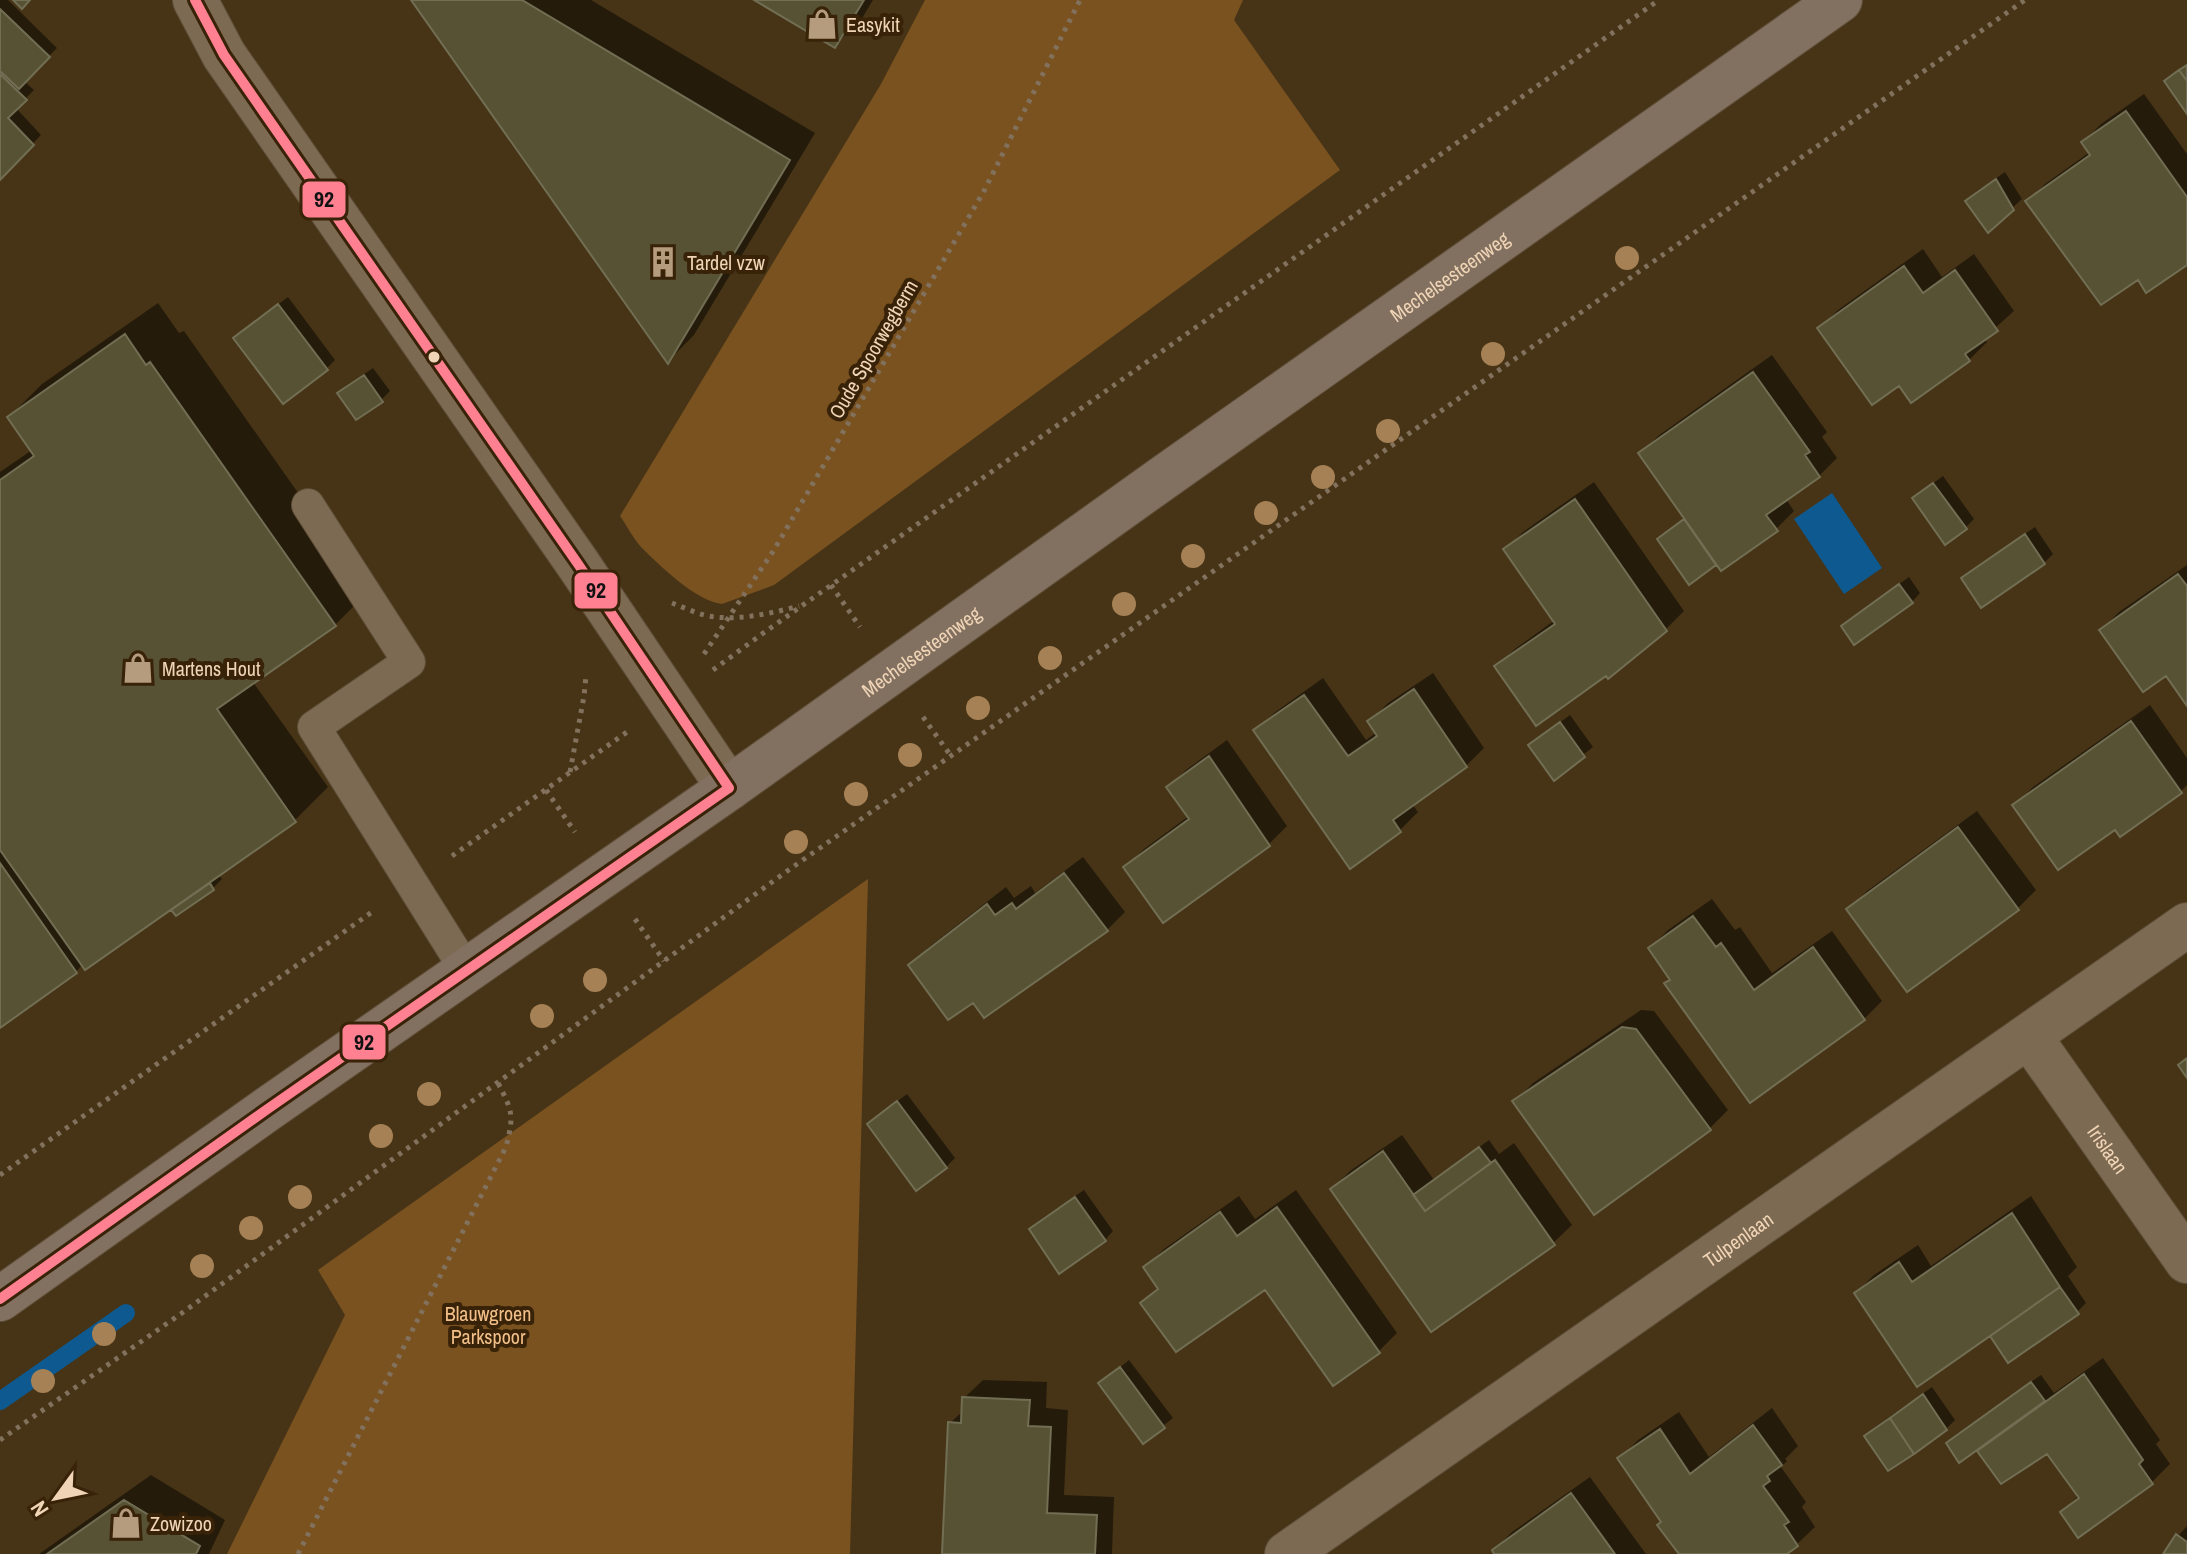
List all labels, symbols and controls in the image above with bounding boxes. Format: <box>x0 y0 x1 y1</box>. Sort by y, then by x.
shop icon: Easykit <box>805 7 839 41</box>
place label: Easykit <box>846 11 900 38</box>
line badge: 92 <box>301 180 347 219</box>
text: 92 <box>314 184 334 214</box>
street label: Mechelsesteenweg <box>1384 224 1514 327</box>
building icon: Tardel vzw <box>646 245 680 279</box>
place label: Tardel vzw <box>687 249 765 276</box>
street label: Oude Spoorwegberm <box>822 275 924 423</box>
unlabelled marker <box>426 349 442 365</box>
line badge: 92 <box>573 571 619 610</box>
text: 92 <box>586 575 606 605</box>
street label: Mechelsesteenweg <box>856 599 986 703</box>
shop icon: Martens Hout <box>121 651 155 685</box>
place label: Martens Hout <box>162 655 261 682</box>
line badge: 92 <box>341 1023 387 1061</box>
text: 92 <box>354 1027 374 1057</box>
street label: Irislaan <box>2082 1119 2135 1179</box>
street label: Tulpenlaan <box>1697 1205 1778 1273</box>
park label: Blauwgroen Parkspoor <box>445 1300 531 1350</box>
north arrow <box>16 1458 96 1538</box>
text: N <box>23 1495 55 1523</box>
shop icon: Zowizoo <box>109 1506 143 1540</box>
place label: Zowizoo <box>150 1510 212 1537</box>

